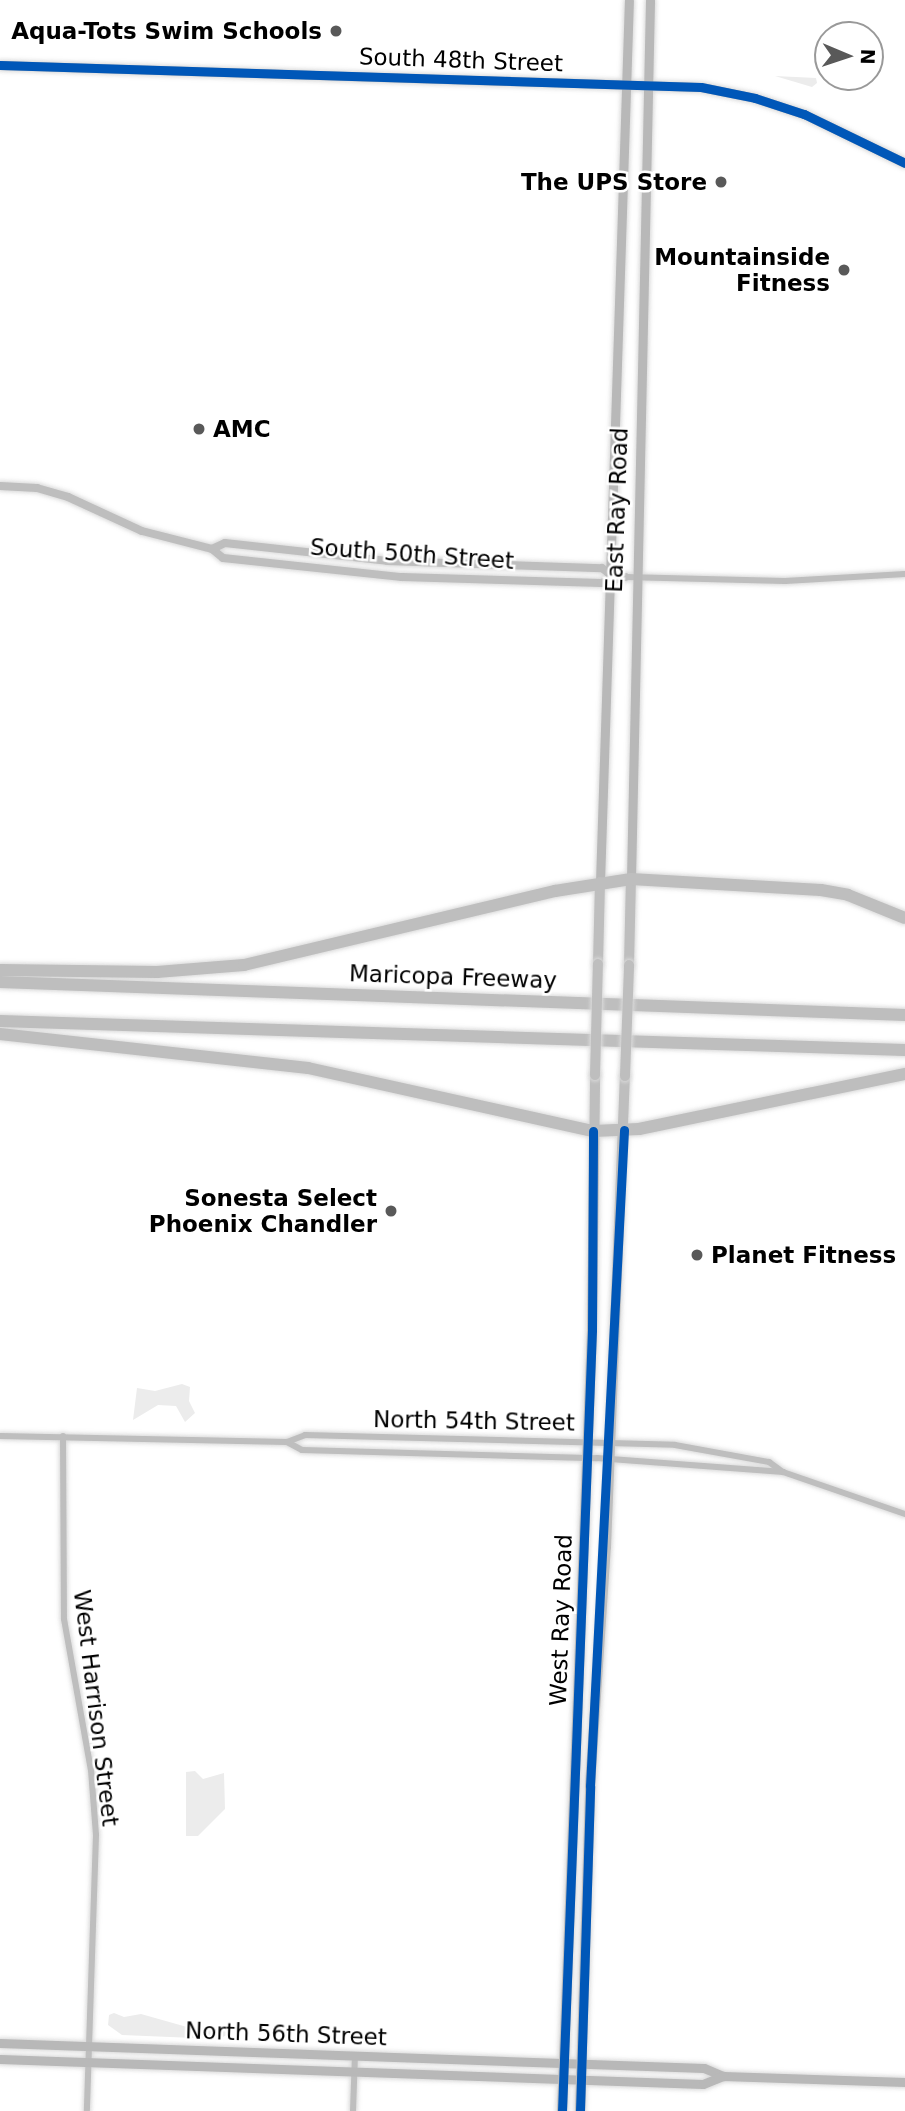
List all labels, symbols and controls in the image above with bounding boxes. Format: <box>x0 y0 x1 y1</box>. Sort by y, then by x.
place label: Aqua-Tots Swim Schools <box>11 17 322 45</box>
north arrow <box>814 21 884 91</box>
marker: Aqua-Tots Swim Schools <box>328 23 344 39</box>
street label: South 48th Street <box>358 43 564 77</box>
text: N <box>857 48 879 65</box>
place label: The UPS Store <box>521 168 707 196</box>
marker: The UPS Store <box>713 174 729 190</box>
place label: Mountainside Fitness <box>654 243 830 297</box>
marker: Mountainside Fitness <box>836 262 852 278</box>
place label: AMC <box>213 415 271 443</box>
marker: AMC <box>191 421 207 437</box>
street label: East Ray Road <box>600 427 634 593</box>
street label: South 50th Street <box>309 533 515 575</box>
street label: Maricopa Freeway <box>349 960 557 994</box>
place label: Sonesta Select Phoenix Chandler <box>149 1184 377 1238</box>
marker: Sonesta Select Phoenix Chandler <box>383 1203 399 1219</box>
place label: Planet Fitness <box>711 1241 896 1269</box>
marker: Planet Fitness <box>689 1247 705 1263</box>
street label: North 54th Street <box>373 1405 575 1437</box>
street label: West Ray Road <box>544 1534 578 1706</box>
street label: West Harrison Street <box>68 1588 124 1828</box>
street label: North 56th Street <box>185 2017 387 2051</box>

